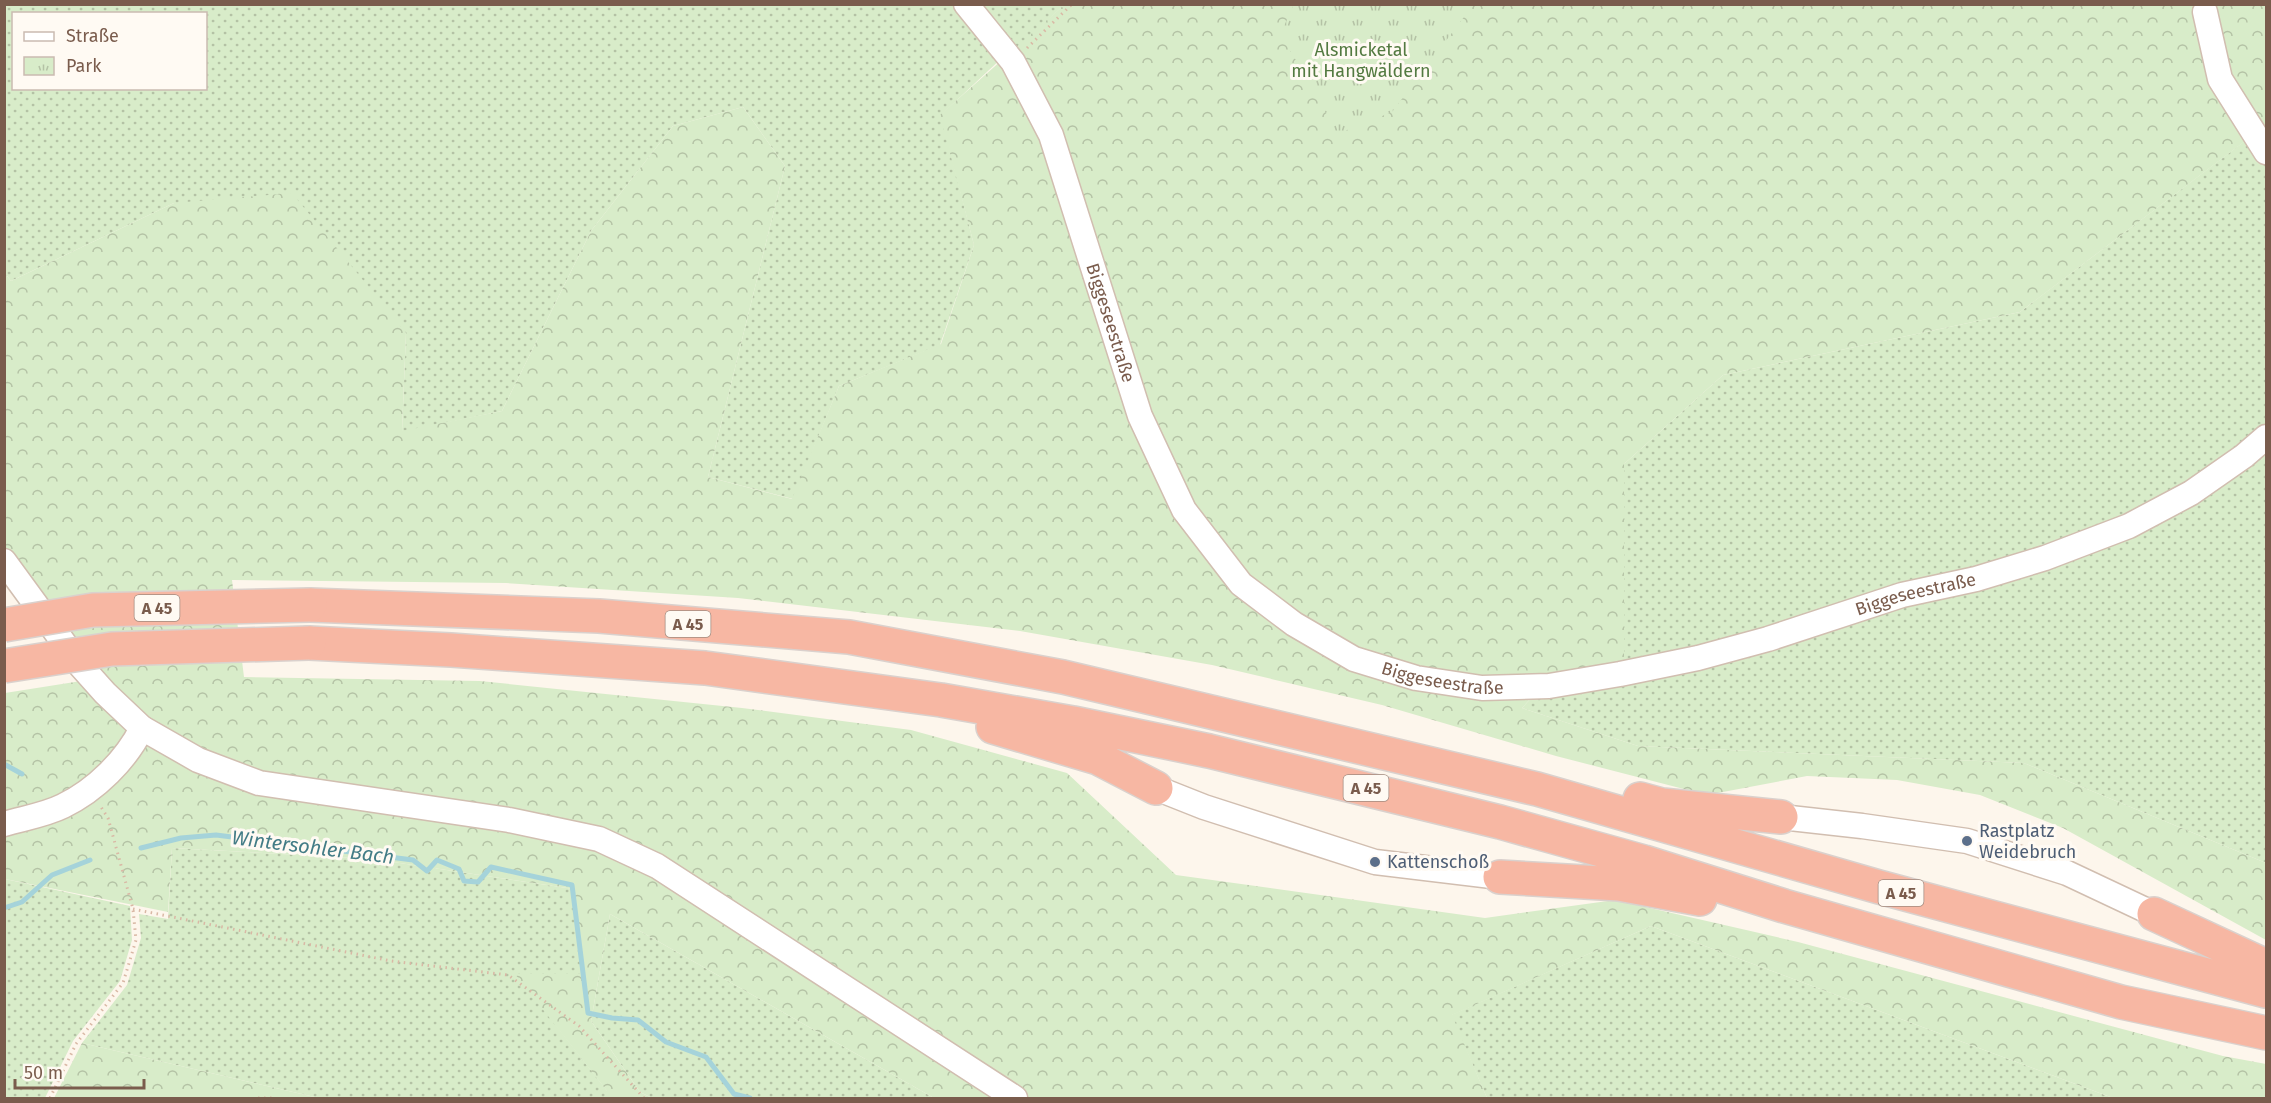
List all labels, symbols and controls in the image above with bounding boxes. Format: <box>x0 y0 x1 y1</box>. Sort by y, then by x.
legend <box>12 12 207 90</box>
text: Straße <box>66 25 119 47</box>
park label: Alsmicketal mit Hangwäldern <box>1291 39 1431 82</box>
text: Park <box>66 55 102 77</box>
street label: Biggeseestraße <box>1081 260 1140 385</box>
street label: Biggeseestraße <box>1852 568 1978 621</box>
road number: A 45 <box>134 595 180 621</box>
road number: A 45 <box>666 611 710 637</box>
street label: Biggeseestraße <box>1379 657 1504 699</box>
road number: A 45 <box>1344 775 1388 801</box>
place label: Rastplatz Weidebruch <box>1979 820 2076 863</box>
water label: Wintersohler Bach <box>230 825 396 869</box>
marker: Rastplatz Weidebruch <box>1960 834 1974 848</box>
place label: Kattenschoß <box>1387 851 1489 873</box>
marker: Kattenschoß <box>1368 855 1382 869</box>
road number: A 45 <box>1878 880 1924 906</box>
scale bar <box>15 1052 144 1090</box>
text: 50 m <box>24 1062 63 1084</box>

